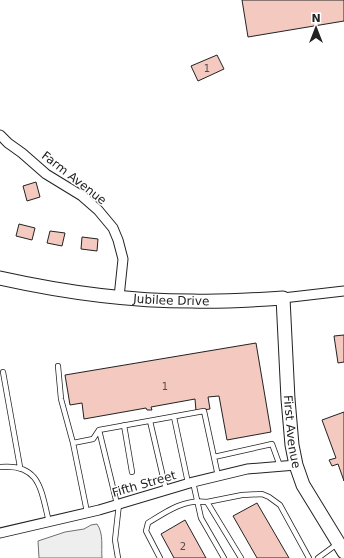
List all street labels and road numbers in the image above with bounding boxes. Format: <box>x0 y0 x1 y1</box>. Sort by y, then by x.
street label: Farm Avenue <box>39 148 109 208</box>
street label: Jubilee Drive <box>132 292 209 308</box>
street label: First Avenue <box>281 395 304 470</box>
street label: Fifth Street <box>110 468 178 500</box>

